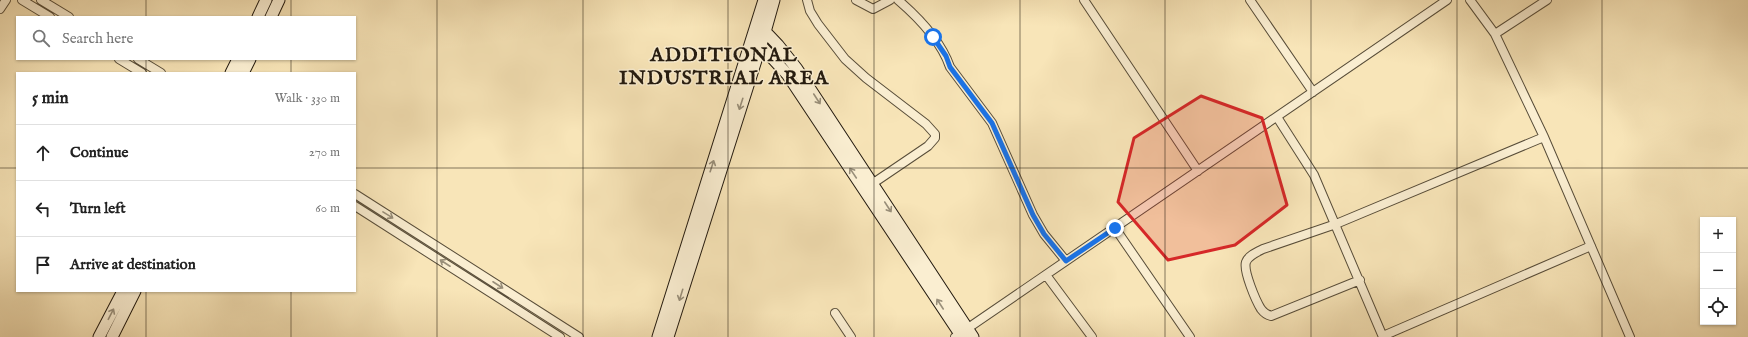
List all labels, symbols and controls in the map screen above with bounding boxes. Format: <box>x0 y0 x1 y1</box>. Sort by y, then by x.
search box <box>16 16 356 60</box>
icon: search <box>30 27 52 49</box>
route start <box>924 28 942 46</box>
text: Search here <box>62 29 133 48</box>
district label: ADDITIONAL INDUSTRIAL AREA <box>619 43 830 91</box>
text: 5 min <box>32 88 69 109</box>
text: Walk · 330 m <box>275 90 340 107</box>
one-way arrow <box>812 93 821 104</box>
one-way arrow <box>737 98 745 110</box>
icon: ahead <box>32 142 54 164</box>
text: Continue <box>70 143 128 162</box>
text: 270 m <box>309 144 340 161</box>
one-way arrow <box>709 161 717 173</box>
one-way arrow <box>849 167 857 178</box>
icon: left <box>32 198 54 220</box>
text: Turn left <box>70 199 126 218</box>
text: 60 m <box>315 200 340 217</box>
one-way arrow <box>884 201 892 212</box>
one-way arrow <box>382 211 393 219</box>
map controls <box>1700 217 1736 325</box>
button: + <box>1700 217 1736 253</box>
route end <box>1106 219 1124 237</box>
button: − <box>1700 253 1736 289</box>
icon: arrive <box>32 254 54 276</box>
text: Arrive at destination <box>70 255 196 274</box>
one-way arrow <box>439 259 450 267</box>
one-way arrow <box>492 281 503 289</box>
one-way arrow <box>677 288 684 301</box>
button: locate <box>1700 289 1736 325</box>
one-way arrow <box>936 299 944 310</box>
one-way arrow <box>108 308 115 320</box>

